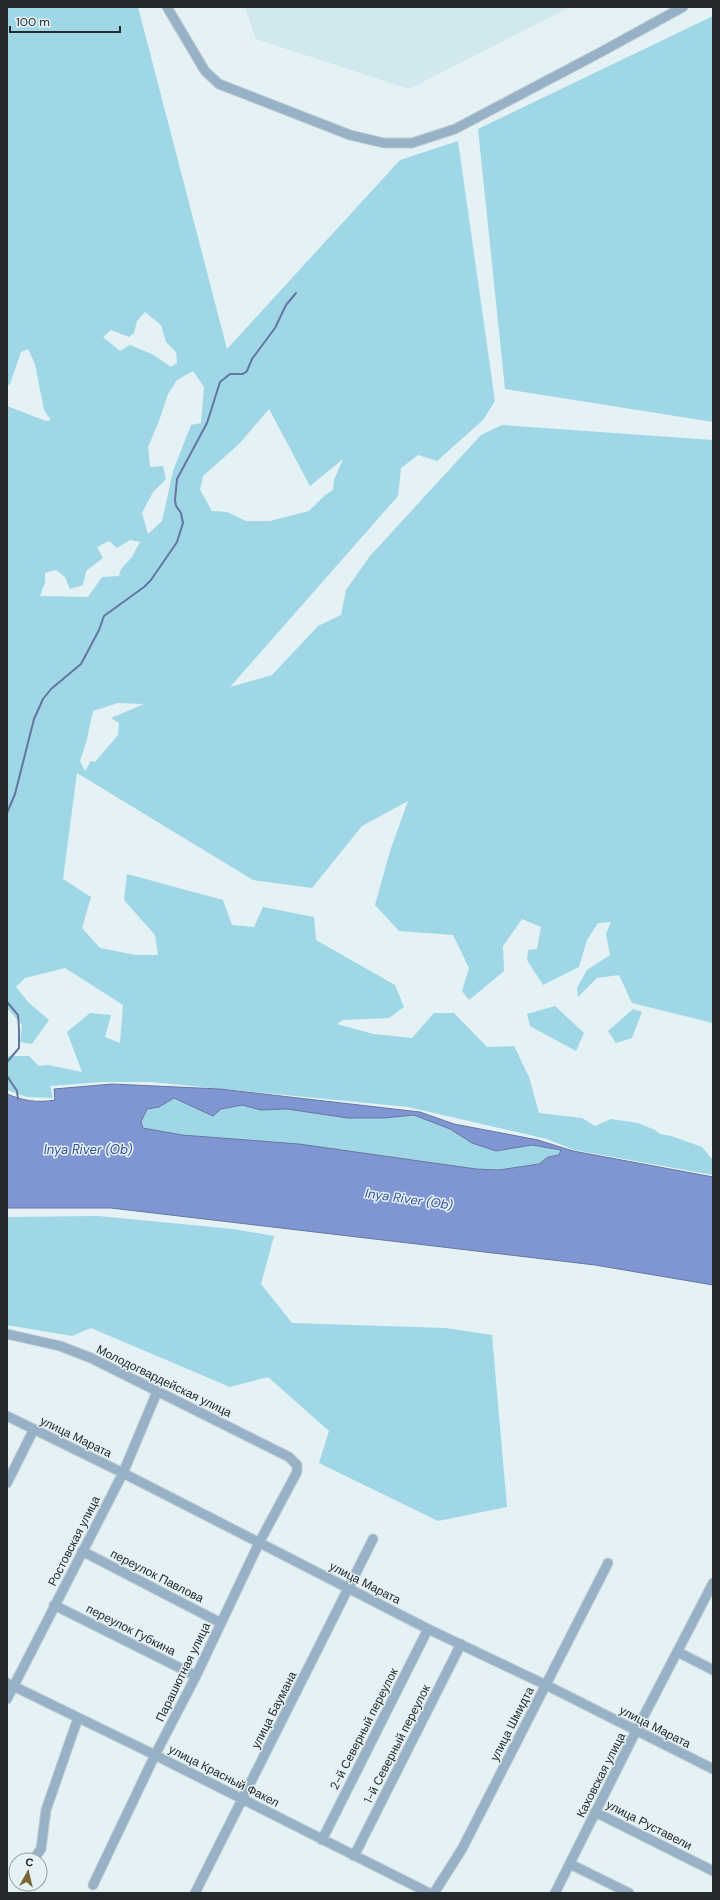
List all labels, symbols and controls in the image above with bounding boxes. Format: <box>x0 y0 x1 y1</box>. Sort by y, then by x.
scale bar <box>10 8 120 34</box>
text: 100 m <box>16 14 50 30</box>
water label: Inya River (Ob) <box>44 1141 132 1158</box>
water label: Inya River (Ob) <box>364 1184 454 1214</box>
street label: Молодогвардейская улица <box>94 1341 235 1421</box>
street label: улица Марата <box>37 1413 115 1461</box>
street label: Ростовская улица <box>44 1493 104 1589</box>
street label: переулок Павлова <box>108 1546 207 1607</box>
street label: улица Марата <box>327 1558 404 1608</box>
street label: переулок Губкина <box>84 1601 179 1660</box>
street label: Парашютная улица <box>152 1619 214 1724</box>
street label: 2-й Северный переулок <box>326 1665 402 1793</box>
street label: улица Баумана <box>248 1668 300 1751</box>
street label: 1-й Северный переулок <box>360 1681 434 1806</box>
street label: улица Шмидта <box>486 1684 538 1764</box>
street label: улица Марата <box>617 1702 694 1752</box>
street label: Каховская улица <box>573 1730 629 1820</box>
street label: улица Красный Факел <box>166 1741 282 1811</box>
street label: улица Руставели <box>603 1796 695 1854</box>
north arrow <box>8 1852 48 1892</box>
text: С <box>24 1855 34 1870</box>

